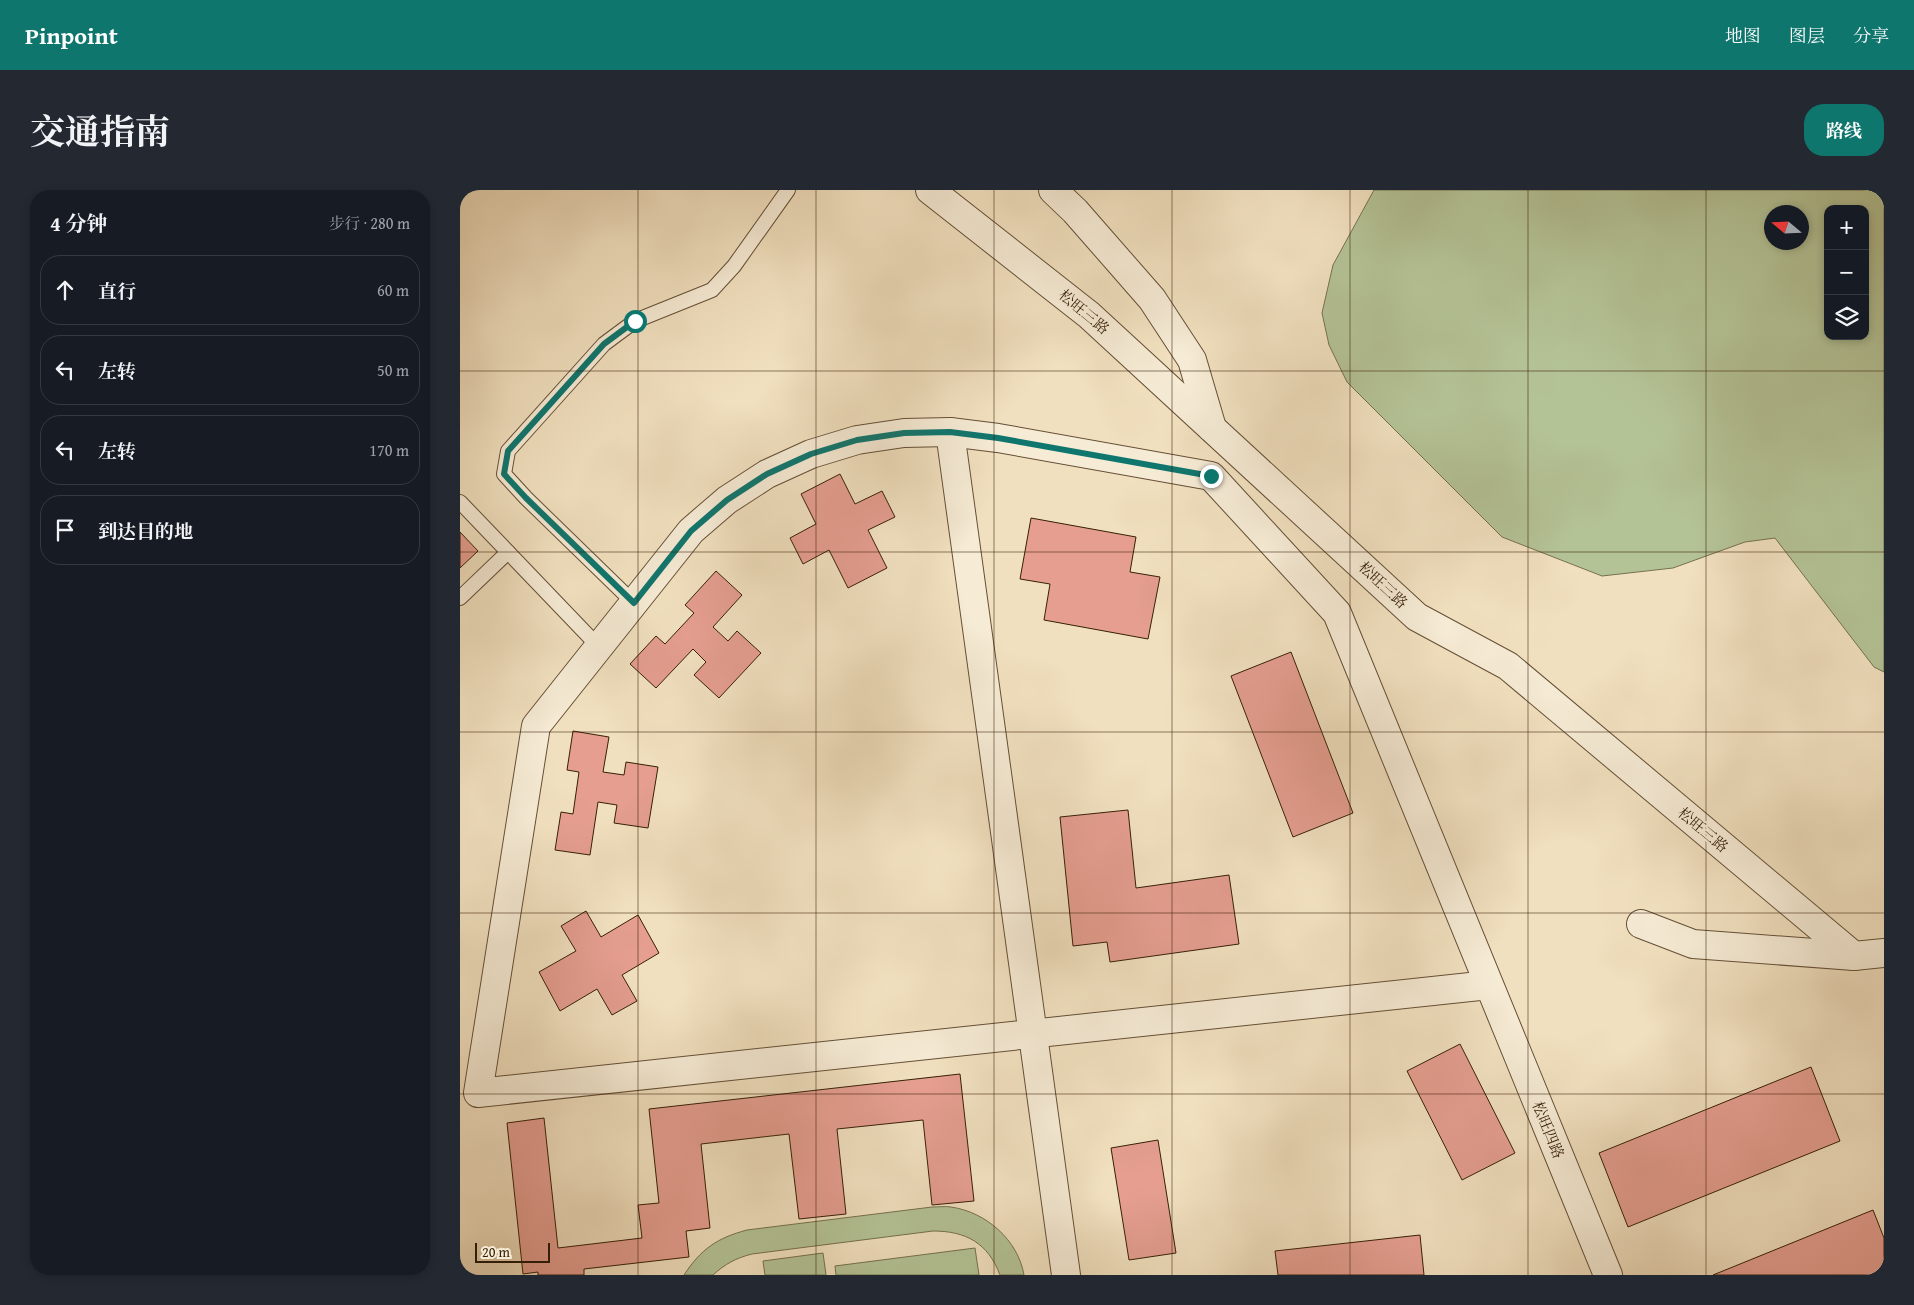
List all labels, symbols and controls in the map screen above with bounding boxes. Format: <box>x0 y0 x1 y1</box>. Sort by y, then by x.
text: Pinpoint <box>25 18 118 53</box>
text: 地图 <box>1725 22 1761 49</box>
text: 图层 <box>1789 22 1825 49</box>
text: 分享 <box>1853 22 1889 49</box>
button: 路线 <box>1804 104 1884 156</box>
text: 交通指南 <box>30 106 170 157</box>
north arrow <box>1764 205 1809 250</box>
map controls <box>1824 205 1869 340</box>
button: + <box>1824 205 1869 250</box>
text: 4 分钟 <box>50 208 108 239</box>
text: 步行 · 280 m <box>329 211 410 235</box>
button: − <box>1824 250 1869 295</box>
icon: ahead <box>51 276 79 304</box>
text: 直行 <box>98 277 136 305</box>
text: 60 m <box>377 278 409 302</box>
street label: 松旺三路 <box>1055 284 1114 339</box>
button: layers <box>1824 295 1869 340</box>
route start <box>624 310 647 333</box>
icon: left <box>51 356 79 384</box>
text: 左转 <box>98 357 136 385</box>
text: 50 m <box>377 358 409 382</box>
icon: left <box>51 436 79 464</box>
text: 左转 <box>98 437 136 465</box>
text: 170 m <box>369 438 409 462</box>
route end <box>1200 465 1223 488</box>
icon: arrive <box>51 516 79 544</box>
text: 到达目的地 <box>98 517 193 545</box>
street label: 松旺三路 <box>1354 556 1412 613</box>
street label: 松旺三路 <box>1674 802 1733 857</box>
street label: 松旺四路 <box>1527 1098 1569 1162</box>
scale bar <box>475 1240 550 1263</box>
text: 20 m <box>482 1242 510 1262</box>

